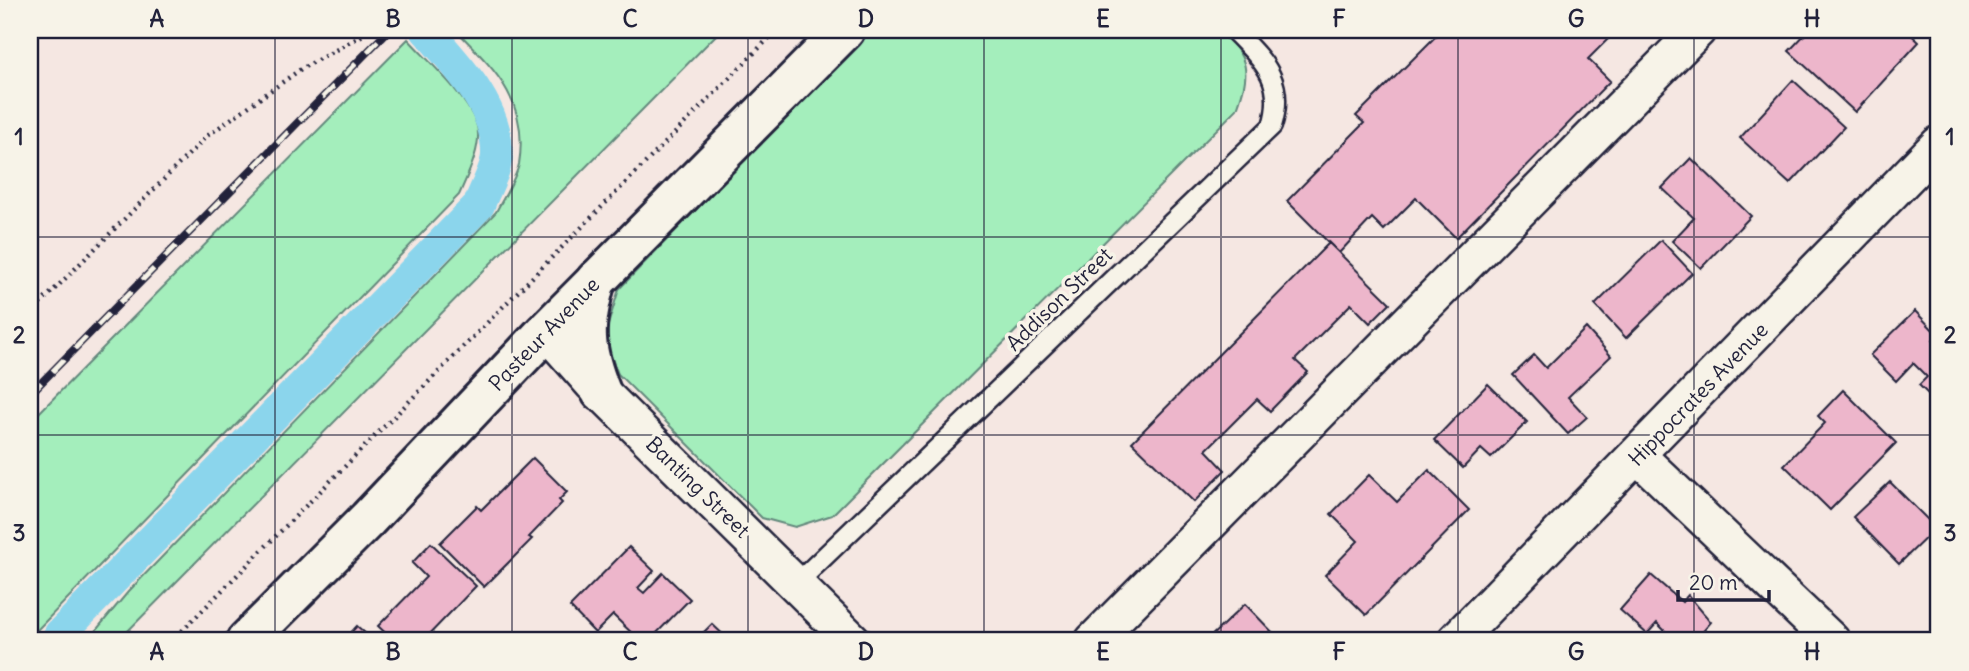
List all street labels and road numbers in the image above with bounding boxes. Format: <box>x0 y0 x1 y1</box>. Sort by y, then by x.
street label: Addison Street <box>1000 242 1118 356</box>
street label: Pasteur Avenue <box>483 271 605 397</box>
street label: Hippocrates Avenue <box>1622 316 1774 472</box>
street label: Banting Street <box>640 431 756 543</box>

